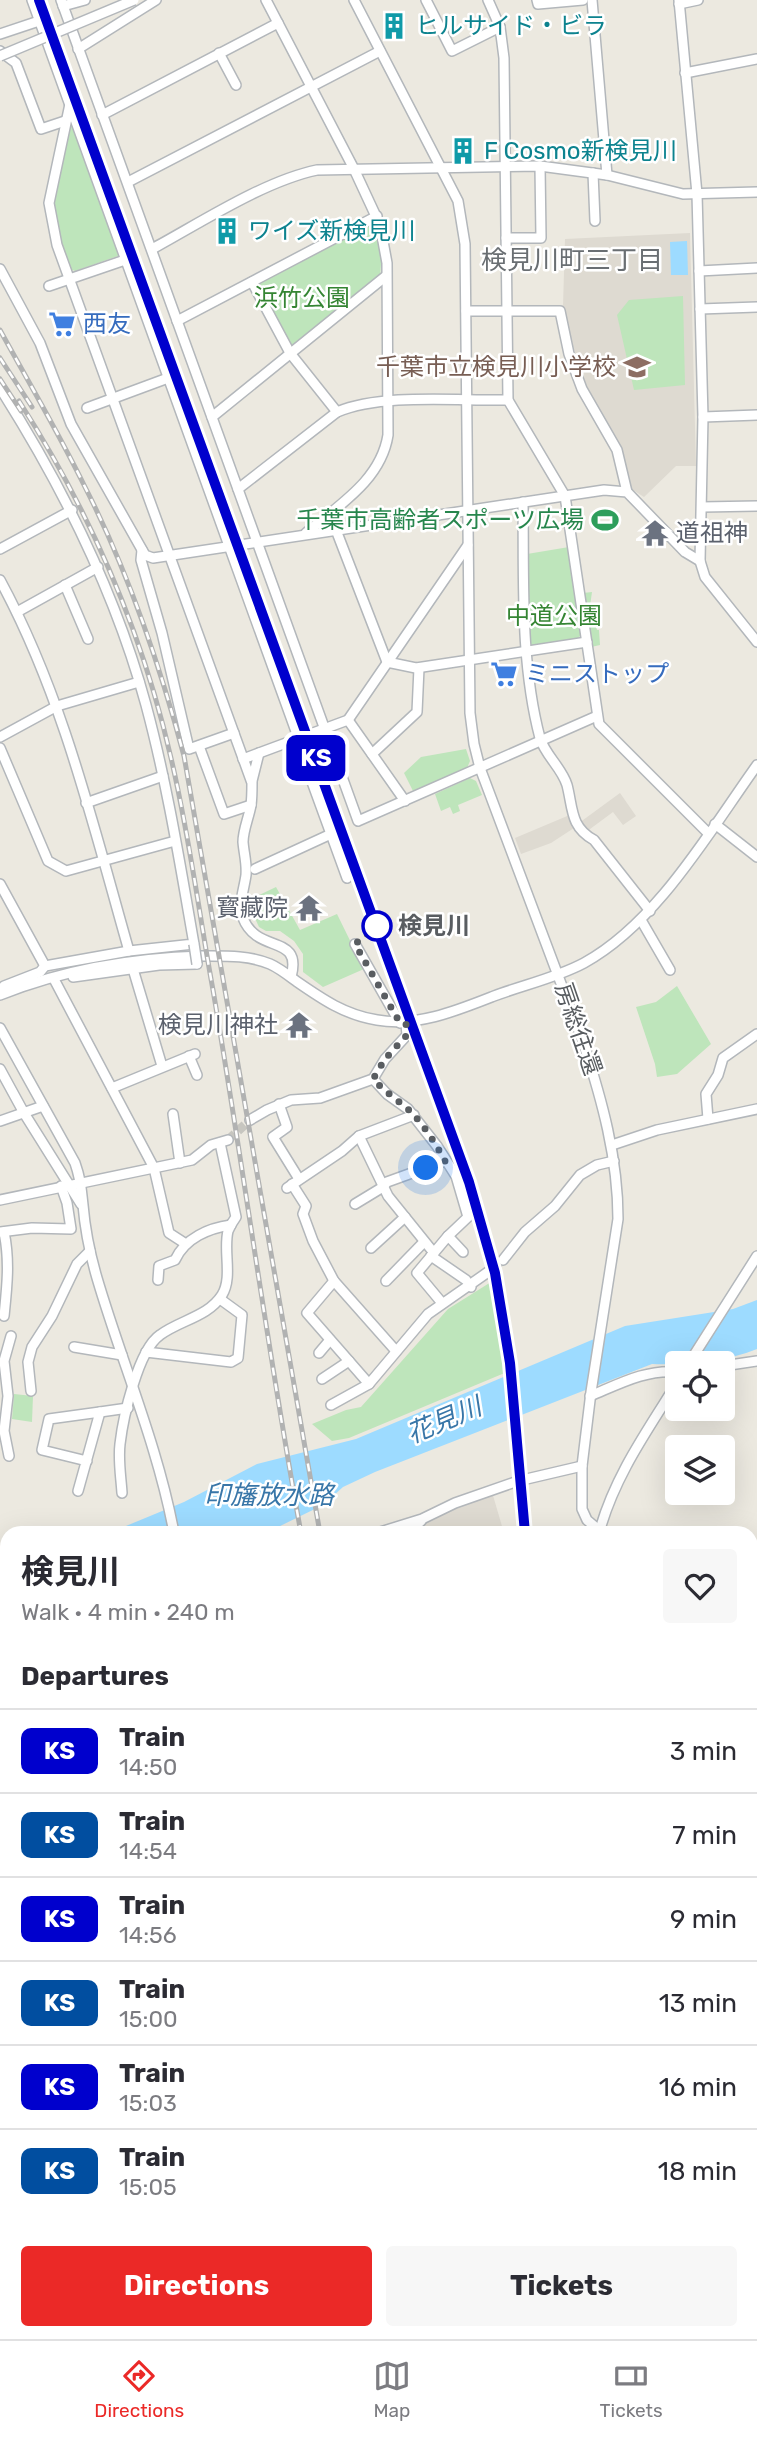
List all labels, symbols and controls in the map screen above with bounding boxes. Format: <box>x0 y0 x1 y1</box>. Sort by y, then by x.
building icon: ヒルサイド・ビラ <box>379 11 409 41</box>
place label: ヒルサイド・ビラ <box>415 12 607 40</box>
building icon: F Cosmo新検見川 <box>448 136 478 166</box>
place label: F Cosmo新検見川 <box>484 137 677 165</box>
building icon: ワイズ新検見川 <box>212 216 242 246</box>
place label: ワイズ新検見川 <box>248 217 415 245</box>
district label: 検見川町三丁目 <box>481 245 663 276</box>
park label: 浜竹公園 <box>254 284 350 312</box>
supermarket icon: 西友 <box>47 309 77 339</box>
place label: 西友 <box>83 310 131 338</box>
school or university icon: 千葉市立検見川小学校 <box>622 352 652 382</box>
place label: 千葉市立検見川小学校 <box>376 353 616 381</box>
sports icon: 千葉市高齢者スポーツ広場 <box>590 505 620 535</box>
place label: 千葉市高齢者スポーツ広場 <box>296 506 584 534</box>
temple icon: 道祖神 <box>640 518 670 548</box>
place label: 道祖神 <box>676 519 748 547</box>
park label: 中道公園 <box>506 602 602 630</box>
supermarket icon: ミニストップ <box>489 659 519 689</box>
place label: ミニストップ <box>525 660 669 688</box>
line badge: KS <box>284 735 348 781</box>
text: KS <box>300 744 332 772</box>
temple icon: 寳藏院 <box>294 893 324 923</box>
place label: 寳藏院 <box>216 894 288 922</box>
marker: 検見川 <box>362 911 392 941</box>
place label: 検見川 <box>398 912 470 940</box>
street label: 房総往還 <box>549 979 607 1079</box>
temple icon: 検見川神社 <box>284 1010 314 1040</box>
place label: 検見川神社 <box>158 1011 278 1039</box>
your location <box>408 1150 443 1185</box>
map controls <box>665 1351 735 1505</box>
button: locate <box>665 1351 735 1421</box>
water label: 花見川 <box>402 1390 489 1450</box>
button: layers <box>665 1435 735 1505</box>
water label: 印旛放水路 <box>204 1480 336 1511</box>
button: heart <box>663 1549 737 1623</box>
text: 検見川 <box>21 1552 120 1591</box>
text: Walk · 4 min · 240 m <box>21 1598 235 1626</box>
text: Departures <box>21 1661 169 1692</box>
text: Train <box>119 1722 185 1753</box>
text: 3 min <box>670 1736 737 1767</box>
text: KS <box>44 1737 75 1765</box>
text: 14:50 <box>119 1753 177 1781</box>
text: Train <box>119 1806 185 1837</box>
text: 7 min <box>672 1820 737 1851</box>
text: KS <box>44 1821 75 1849</box>
text: 14:54 <box>119 1837 177 1865</box>
text: Train <box>119 1890 185 1921</box>
text: 9 min <box>670 1904 737 1935</box>
text: KS <box>44 1905 75 1933</box>
text: 14:56 <box>119 1921 177 1949</box>
text: Train <box>119 1974 185 2005</box>
text: 13 min <box>659 1988 737 2019</box>
text: KS <box>44 1989 75 2017</box>
text: 15:00 <box>119 2005 178 2033</box>
text: Train <box>119 2058 185 2089</box>
text: 16 min <box>659 2072 737 2103</box>
text: KS <box>44 2073 75 2101</box>
text: 15:03 <box>119 2089 177 2117</box>
text: Train <box>119 2142 185 2173</box>
text: 18 min <box>658 2156 737 2187</box>
text: KS <box>44 2157 75 2185</box>
text: 15:05 <box>119 2173 177 2201</box>
button: Directions <box>21 2246 372 2326</box>
button: Tickets <box>386 2246 737 2326</box>
tab: Directions <box>94 2357 184 2422</box>
tab: Map <box>373 2357 411 2422</box>
tab: Tickets <box>600 2357 663 2422</box>

